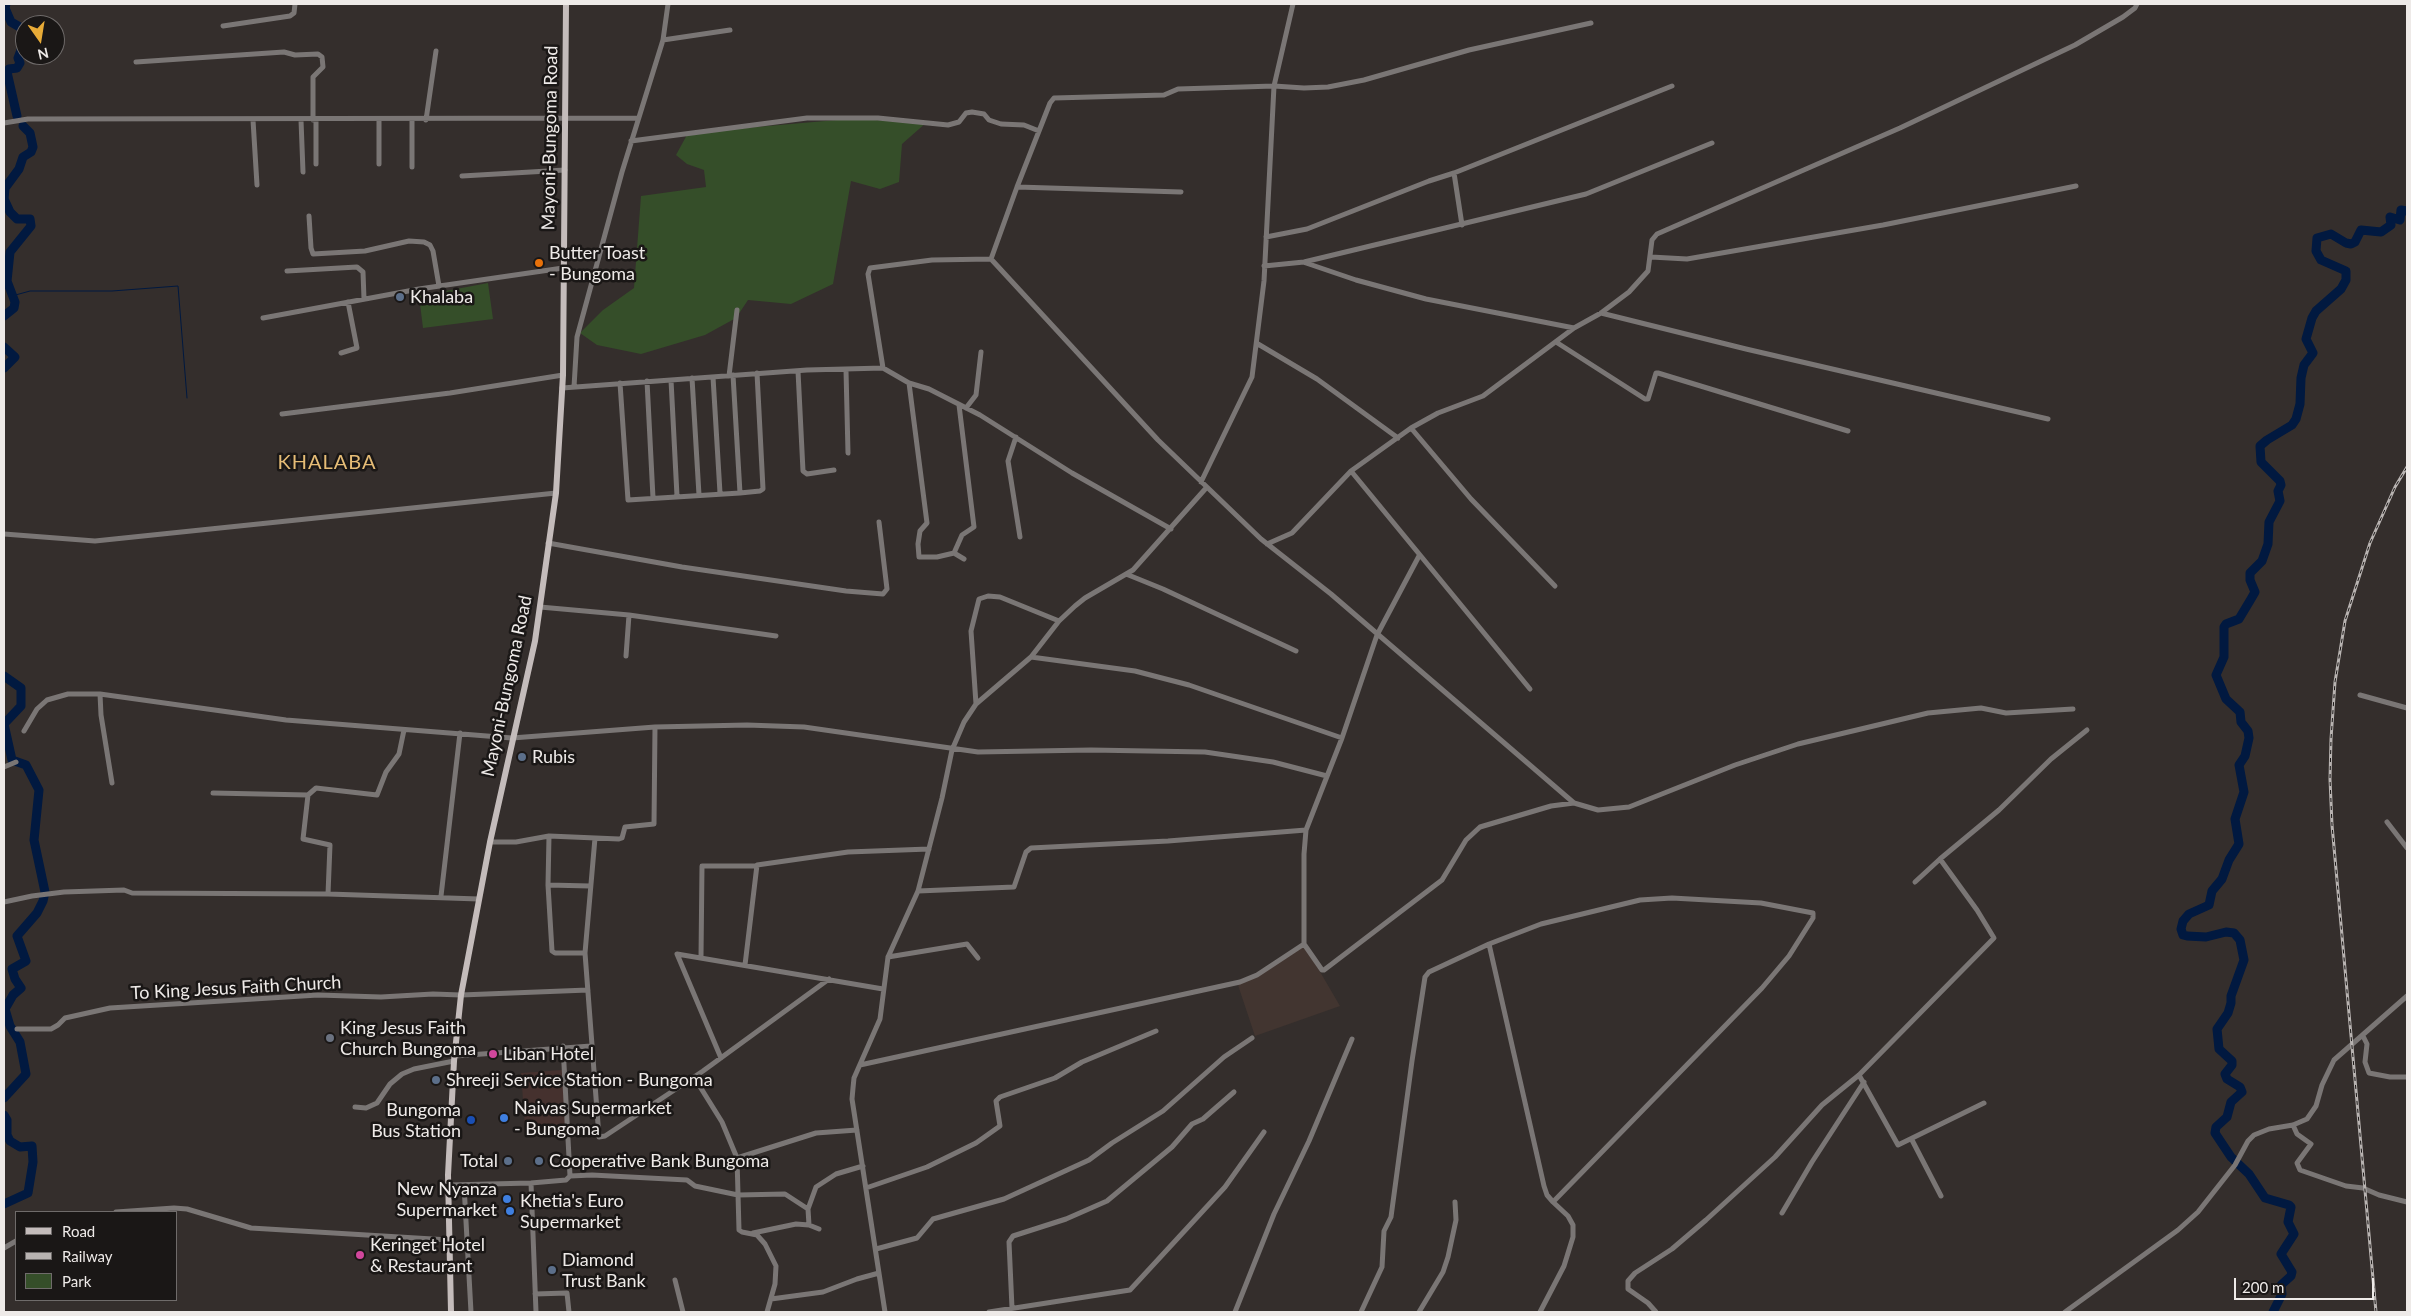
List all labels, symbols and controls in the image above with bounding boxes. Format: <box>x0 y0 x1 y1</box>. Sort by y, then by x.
north arrow <box>15 15 65 65</box>
text: N <box>36 45 50 64</box>
street label: Mayoni-Bungoma Road <box>538 45 562 231</box>
place label: Butter Toast - Bungoma <box>549 242 645 284</box>
marker: Butter Toast - Bungoma <box>533 257 545 269</box>
place label: Khalaba <box>410 286 473 308</box>
marker: Khalaba <box>394 291 406 303</box>
district label: KHALABA <box>277 451 377 475</box>
street label: Mayoni-Bungoma Road <box>477 593 537 779</box>
place label: Rubis <box>532 746 575 768</box>
marker: Rubis <box>516 751 528 763</box>
street label: To King Jesus Faith Church <box>130 972 342 1004</box>
place label: King Jesus Faith Church Bungoma <box>340 1017 476 1060</box>
marker: King Jesus Faith Church Bungoma <box>324 1032 336 1044</box>
place label: Liban Hotel <box>503 1043 594 1065</box>
marker: Liban Hotel <box>487 1048 499 1060</box>
place label: Shreeji Service Station - Bungoma <box>446 1069 713 1091</box>
marker: Shreeji Service Station - Bungoma <box>430 1074 442 1086</box>
place label: Naivas Supermarket - Bungoma <box>514 1097 672 1140</box>
place label: Bungoma Bus Station <box>371 1099 461 1142</box>
marker: Naivas Supermarket - Bungoma <box>498 1112 510 1124</box>
marker: Bungoma Bus Station <box>465 1114 477 1126</box>
place label: Total <box>460 1150 498 1172</box>
place label: Cooperative Bank Bungoma <box>549 1150 769 1172</box>
marker: Total <box>502 1155 514 1167</box>
marker: Cooperative Bank Bungoma <box>533 1155 545 1167</box>
place label: New Nyanza Supermarket <box>396 1178 497 1220</box>
place label: Khetia's Euro Supermarket <box>520 1190 624 1232</box>
marker: New Nyanza Supermarket <box>501 1193 513 1205</box>
marker: Khetia's Euro Supermarket <box>504 1205 516 1217</box>
legend <box>15 1211 178 1301</box>
text: Road <box>62 1222 95 1240</box>
place label: Keringet Hotel & Restaurant <box>370 1234 485 1276</box>
text: Railway <box>62 1247 113 1265</box>
marker: Keringet Hotel & Restaurant <box>354 1249 366 1261</box>
place label: Diamond Trust Bank <box>562 1249 646 1292</box>
marker: Diamond Trust Bank <box>546 1264 558 1276</box>
scale bar <box>2236 1268 2376 1300</box>
text: Park <box>62 1272 91 1290</box>
text: 200 m <box>2242 1278 2284 1296</box>

